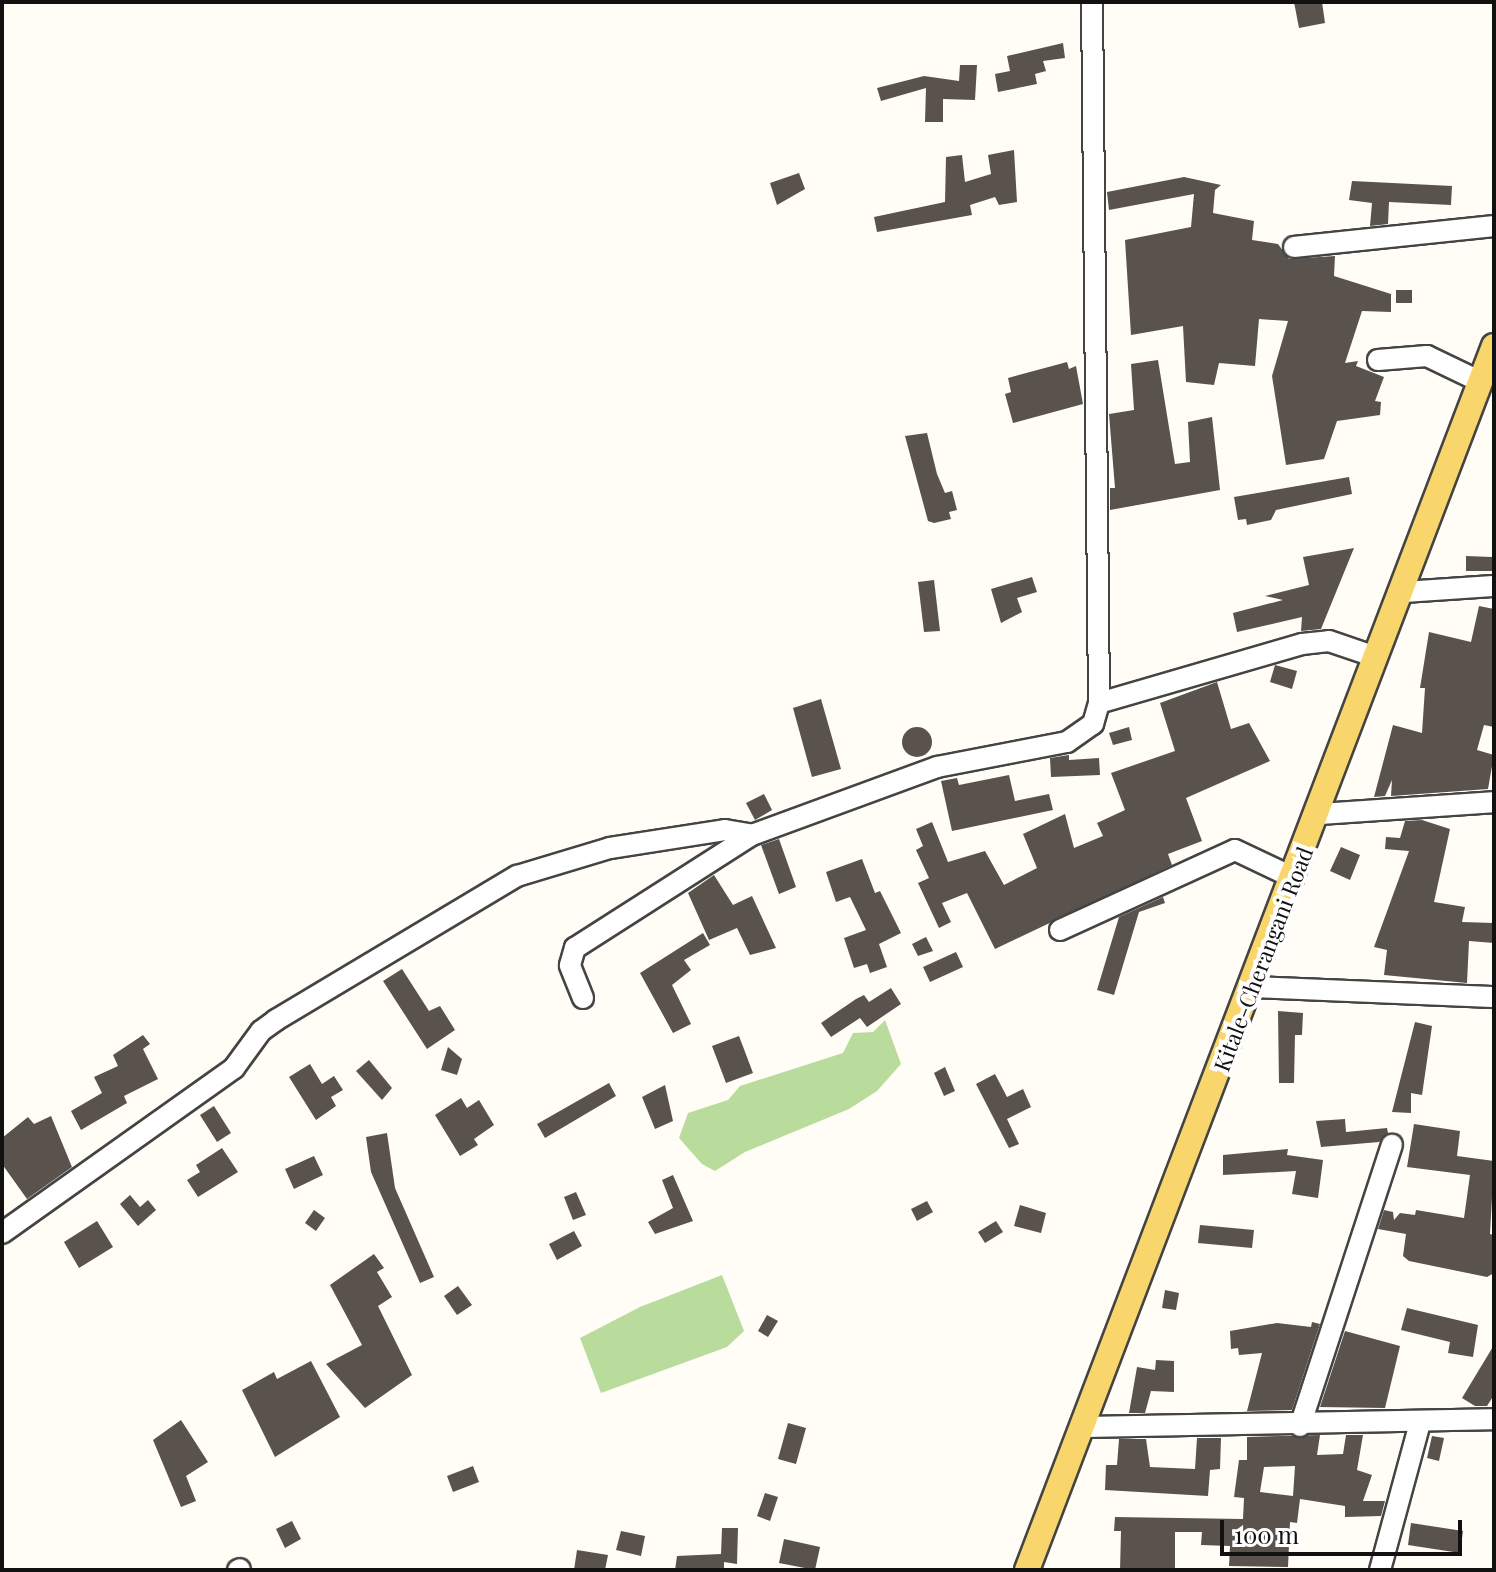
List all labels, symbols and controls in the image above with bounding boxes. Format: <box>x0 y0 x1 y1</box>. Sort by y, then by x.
street label: Kitale-Cherangani Road <box>1208 843 1318 1075</box>
scale bar <box>1224 1504 1466 1554</box>
text: 100 m <box>1234 1518 1299 1550</box>

